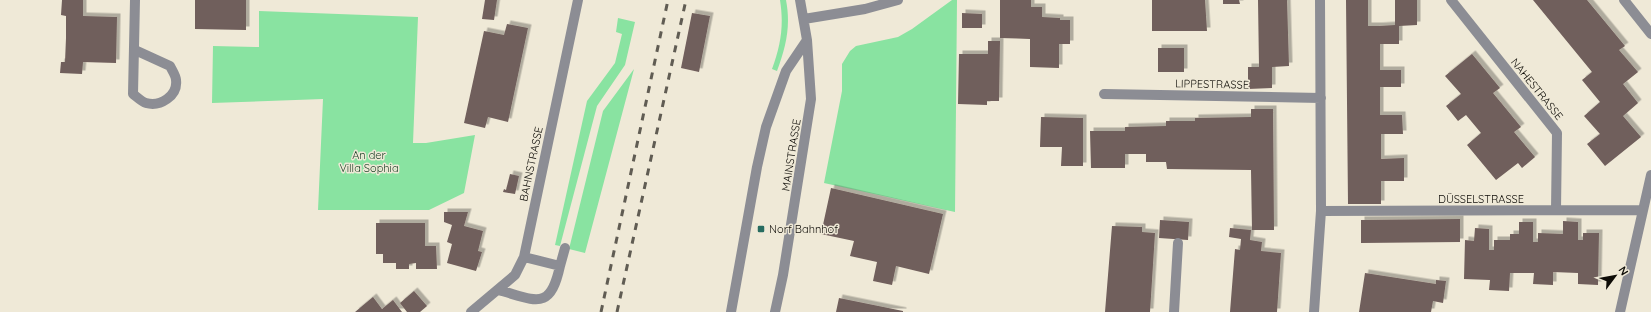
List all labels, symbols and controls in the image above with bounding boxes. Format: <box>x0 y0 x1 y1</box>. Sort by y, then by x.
street label: NAHESTRASSE <box>1508 55 1566 123</box>
street label: LIPPESTRASSE <box>1175 76 1249 92</box>
street label: MAINSTRASSE <box>778 118 804 192</box>
street label: BAHNSTRASSE <box>516 125 546 203</box>
park label: An der Villa Sophia <box>339 148 399 175</box>
street label: DÜSSELSTRASSE <box>1438 192 1524 206</box>
place label: Norf Bahnhof <box>769 222 838 236</box>
marker: Norf Bahnhof <box>756 224 766 234</box>
north arrow <box>1595 256 1635 296</box>
text: N <box>1615 264 1632 278</box>

